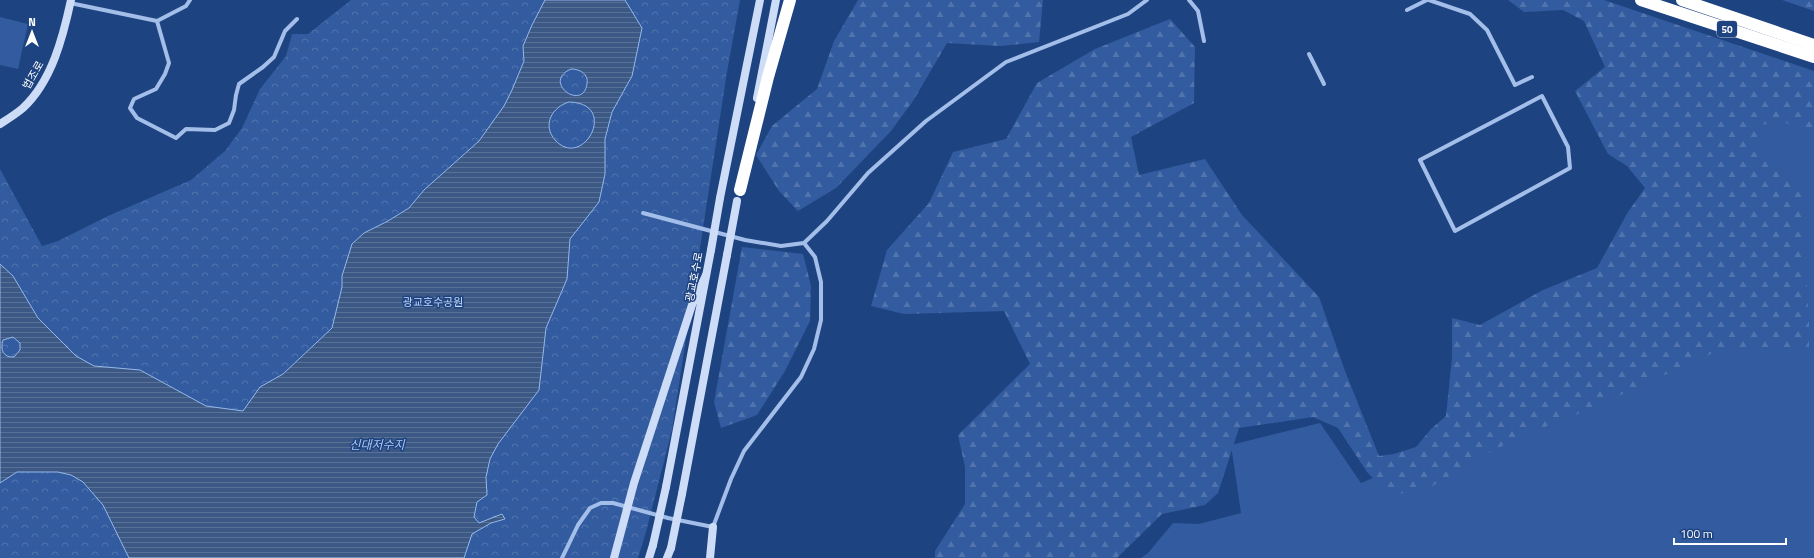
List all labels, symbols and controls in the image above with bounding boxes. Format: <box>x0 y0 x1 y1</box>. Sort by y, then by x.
north arrow <box>12 12 52 52</box>
text: N <box>28 14 36 30</box>
road number: 50 <box>1717 21 1737 37</box>
street label: 법조로 <box>18 58 48 92</box>
street label: 광교호수로 <box>681 251 707 303</box>
park label: 광교호수공원 <box>403 294 463 310</box>
water label: 신대저수지 <box>349 435 406 454</box>
scale bar <box>1674 520 1786 546</box>
text: 100 m <box>1680 524 1713 543</box>

